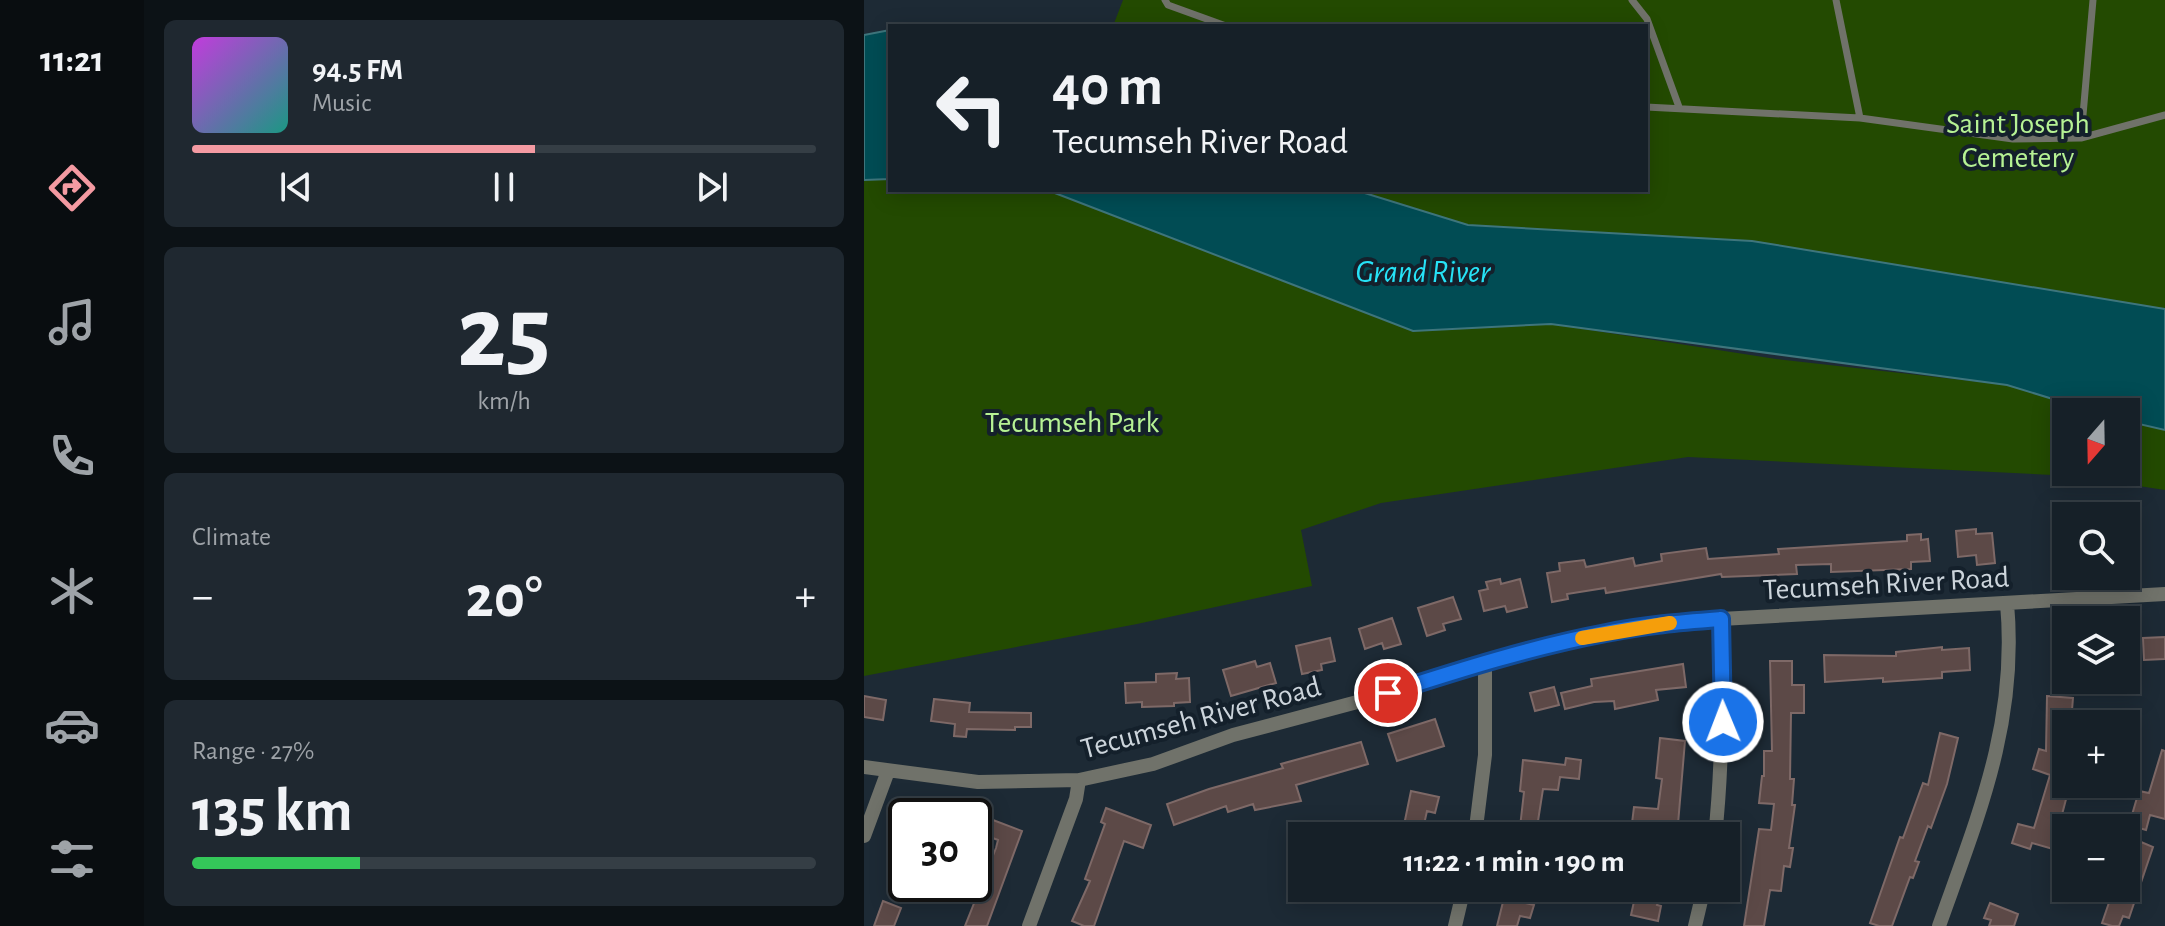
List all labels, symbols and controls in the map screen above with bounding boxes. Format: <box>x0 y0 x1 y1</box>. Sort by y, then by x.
text: 11:21 <box>40 42 104 78</box>
text: 94.5 FM <box>312 55 403 85</box>
icon: left <box>920 56 1024 160</box>
text: 40 m <box>1052 59 1163 115</box>
text: Music <box>312 90 371 116</box>
park label: Saint Joseph Cemetery <box>1946 109 2090 173</box>
text: Tecumseh River Road <box>1052 124 1348 160</box>
icon: directions <box>44 160 100 216</box>
icon: previous <box>274 165 318 209</box>
icon: pause <box>482 165 526 209</box>
icon: next <box>690 165 734 209</box>
water label: Grand River <box>1356 256 1492 288</box>
text: 25 <box>457 282 551 386</box>
icon: music <box>44 294 100 350</box>
text: km/h <box>477 388 531 414</box>
north arrow <box>2052 398 2140 486</box>
map controls <box>2052 398 2140 902</box>
park label: Tecumseh Park <box>985 408 1159 438</box>
icon: phone <box>44 428 100 484</box>
button: search <box>2052 502 2140 590</box>
text: Climate <box>192 524 271 550</box>
icon: climate <box>44 563 100 619</box>
street label: Tecumseh River Road <box>1762 563 2010 605</box>
text: 20° <box>465 568 543 628</box>
text: − <box>192 575 213 619</box>
text: + <box>795 575 816 619</box>
button: layers <box>2052 606 2140 694</box>
pin <box>1354 659 1422 727</box>
icon: arrive <box>1366 671 1410 715</box>
street label: Tecumseh River Road <box>1078 672 1324 764</box>
position arrow <box>1681 680 1765 764</box>
icon: car <box>44 697 100 753</box>
button: + <box>2052 710 2140 798</box>
text: Range · 27% <box>192 738 314 764</box>
text: 135 km <box>192 782 353 842</box>
speed limit sign: 30 <box>888 798 992 902</box>
button: − <box>2052 814 2140 902</box>
icon: filters <box>44 831 100 887</box>
text: 11:22 · 1 min · 190 m <box>1403 847 1625 877</box>

